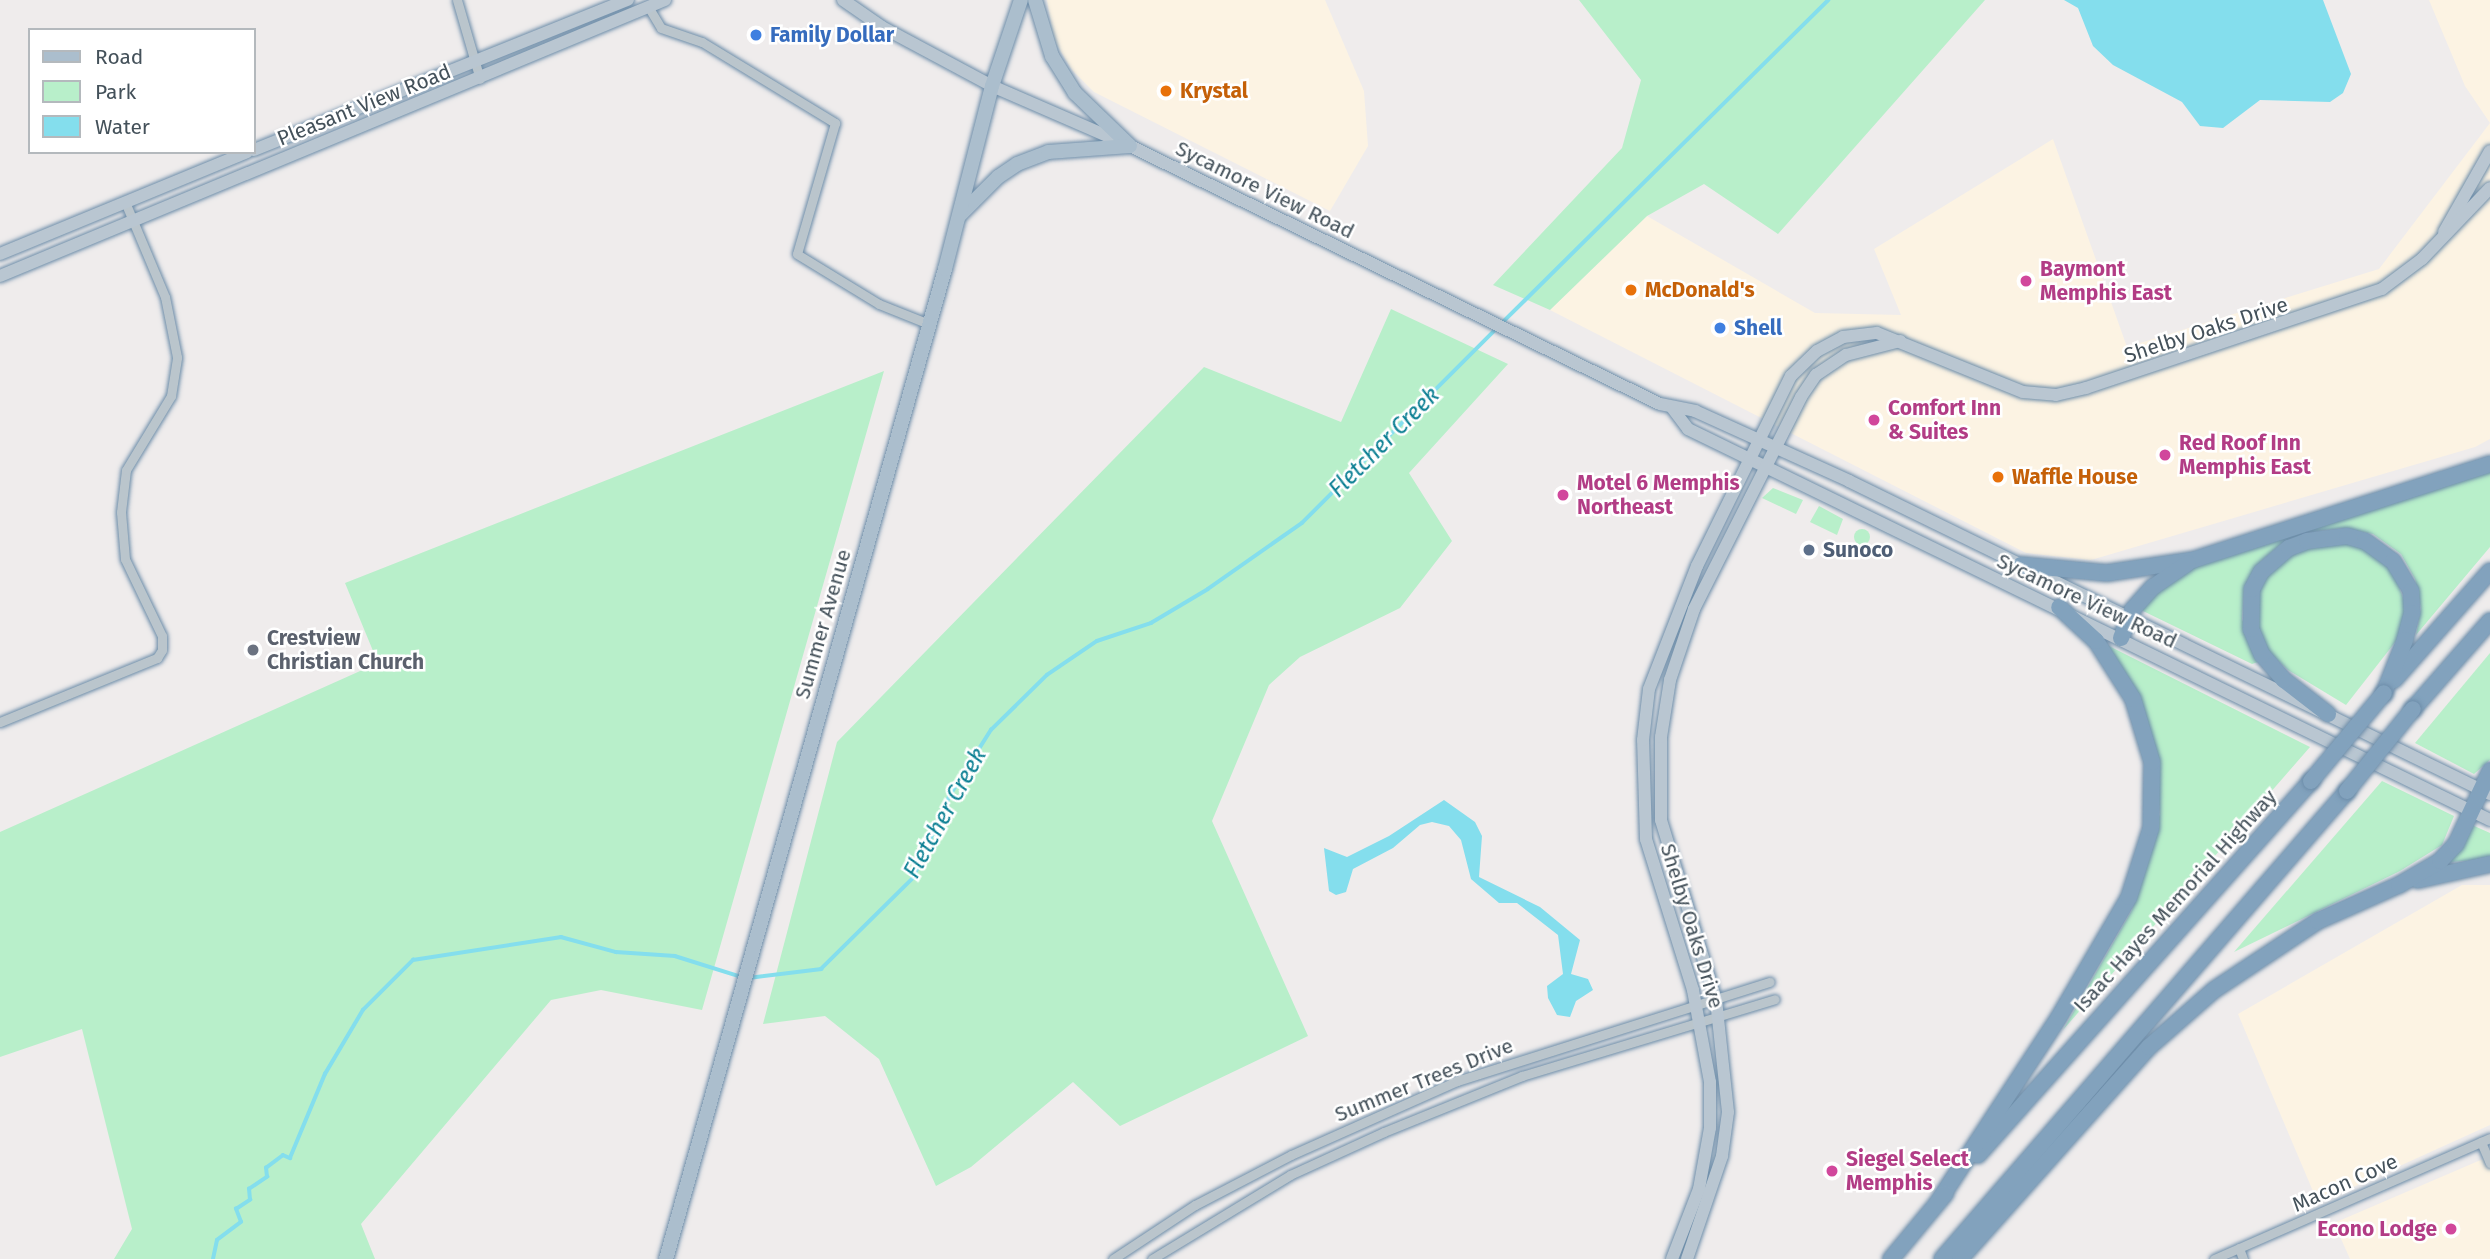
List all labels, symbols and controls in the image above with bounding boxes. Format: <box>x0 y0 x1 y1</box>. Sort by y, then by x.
place label: Family Dollar <box>770 22 894 48</box>
marker: Family Dollar <box>748 27 764 43</box>
legend <box>28 28 256 154</box>
text: Road <box>95 44 143 70</box>
street label: Pleasant View Road <box>273 59 455 151</box>
place label: Krystal <box>1180 78 1248 104</box>
text: Park <box>95 79 136 105</box>
marker: Krystal <box>1158 83 1174 99</box>
text: Water <box>95 114 150 140</box>
street label: Sycamore View Road <box>1172 136 1358 244</box>
place label: Baymont Memphis East <box>2040 256 2172 306</box>
marker: Baymont Memphis East <box>2018 273 2034 289</box>
place label: McDonald's <box>1645 277 1755 303</box>
marker: McDonald's <box>1623 282 1639 298</box>
street label: Shelby Oaks Drive <box>2121 292 2291 368</box>
place label: Shell <box>1734 315 1782 341</box>
marker: Shell <box>1712 320 1728 336</box>
water label: Fletcher Creek <box>1323 381 1445 503</box>
place label: Comfort Inn & Suites <box>1888 395 2001 445</box>
marker: Comfort Inn & Suites <box>1866 412 1882 428</box>
place label: Red Roof Inn Memphis East <box>2179 430 2311 480</box>
marker: Red Roof Inn Memphis East <box>2157 447 2173 463</box>
place label: Waffle House <box>2012 464 2138 490</box>
marker: Waffle House <box>1990 469 2006 485</box>
place label: Motel 6 Memphis Northeast <box>1577 470 1740 520</box>
marker: Motel 6 Memphis Northeast <box>1555 487 1571 503</box>
place label: Sunoco <box>1823 537 1893 563</box>
marker: Sunoco <box>1801 542 1817 558</box>
street label: Summer Avenue <box>790 546 856 702</box>
street label: Sycamore View Road <box>1993 548 2181 654</box>
place label: Crestview Christian Church <box>267 625 424 675</box>
marker: Crestview Christian Church <box>245 642 261 658</box>
water label: Fletcher Creek <box>898 743 992 883</box>
street label: Isaac Hayes Memorial Highway <box>2068 784 2282 1018</box>
street label: Shelby Oaks Drive <box>1655 841 1729 1011</box>
street label: Summer Trees Drive <box>1331 1033 1517 1127</box>
place label: Siegel Select Memphis <box>1846 1146 1969 1196</box>
street label: Macon Cove <box>2288 1149 2402 1217</box>
marker: Siegel Select Memphis <box>1824 1163 1840 1179</box>
place label: Econo Lodge <box>2317 1216 2437 1242</box>
marker: Econo Lodge <box>2443 1221 2459 1237</box>

